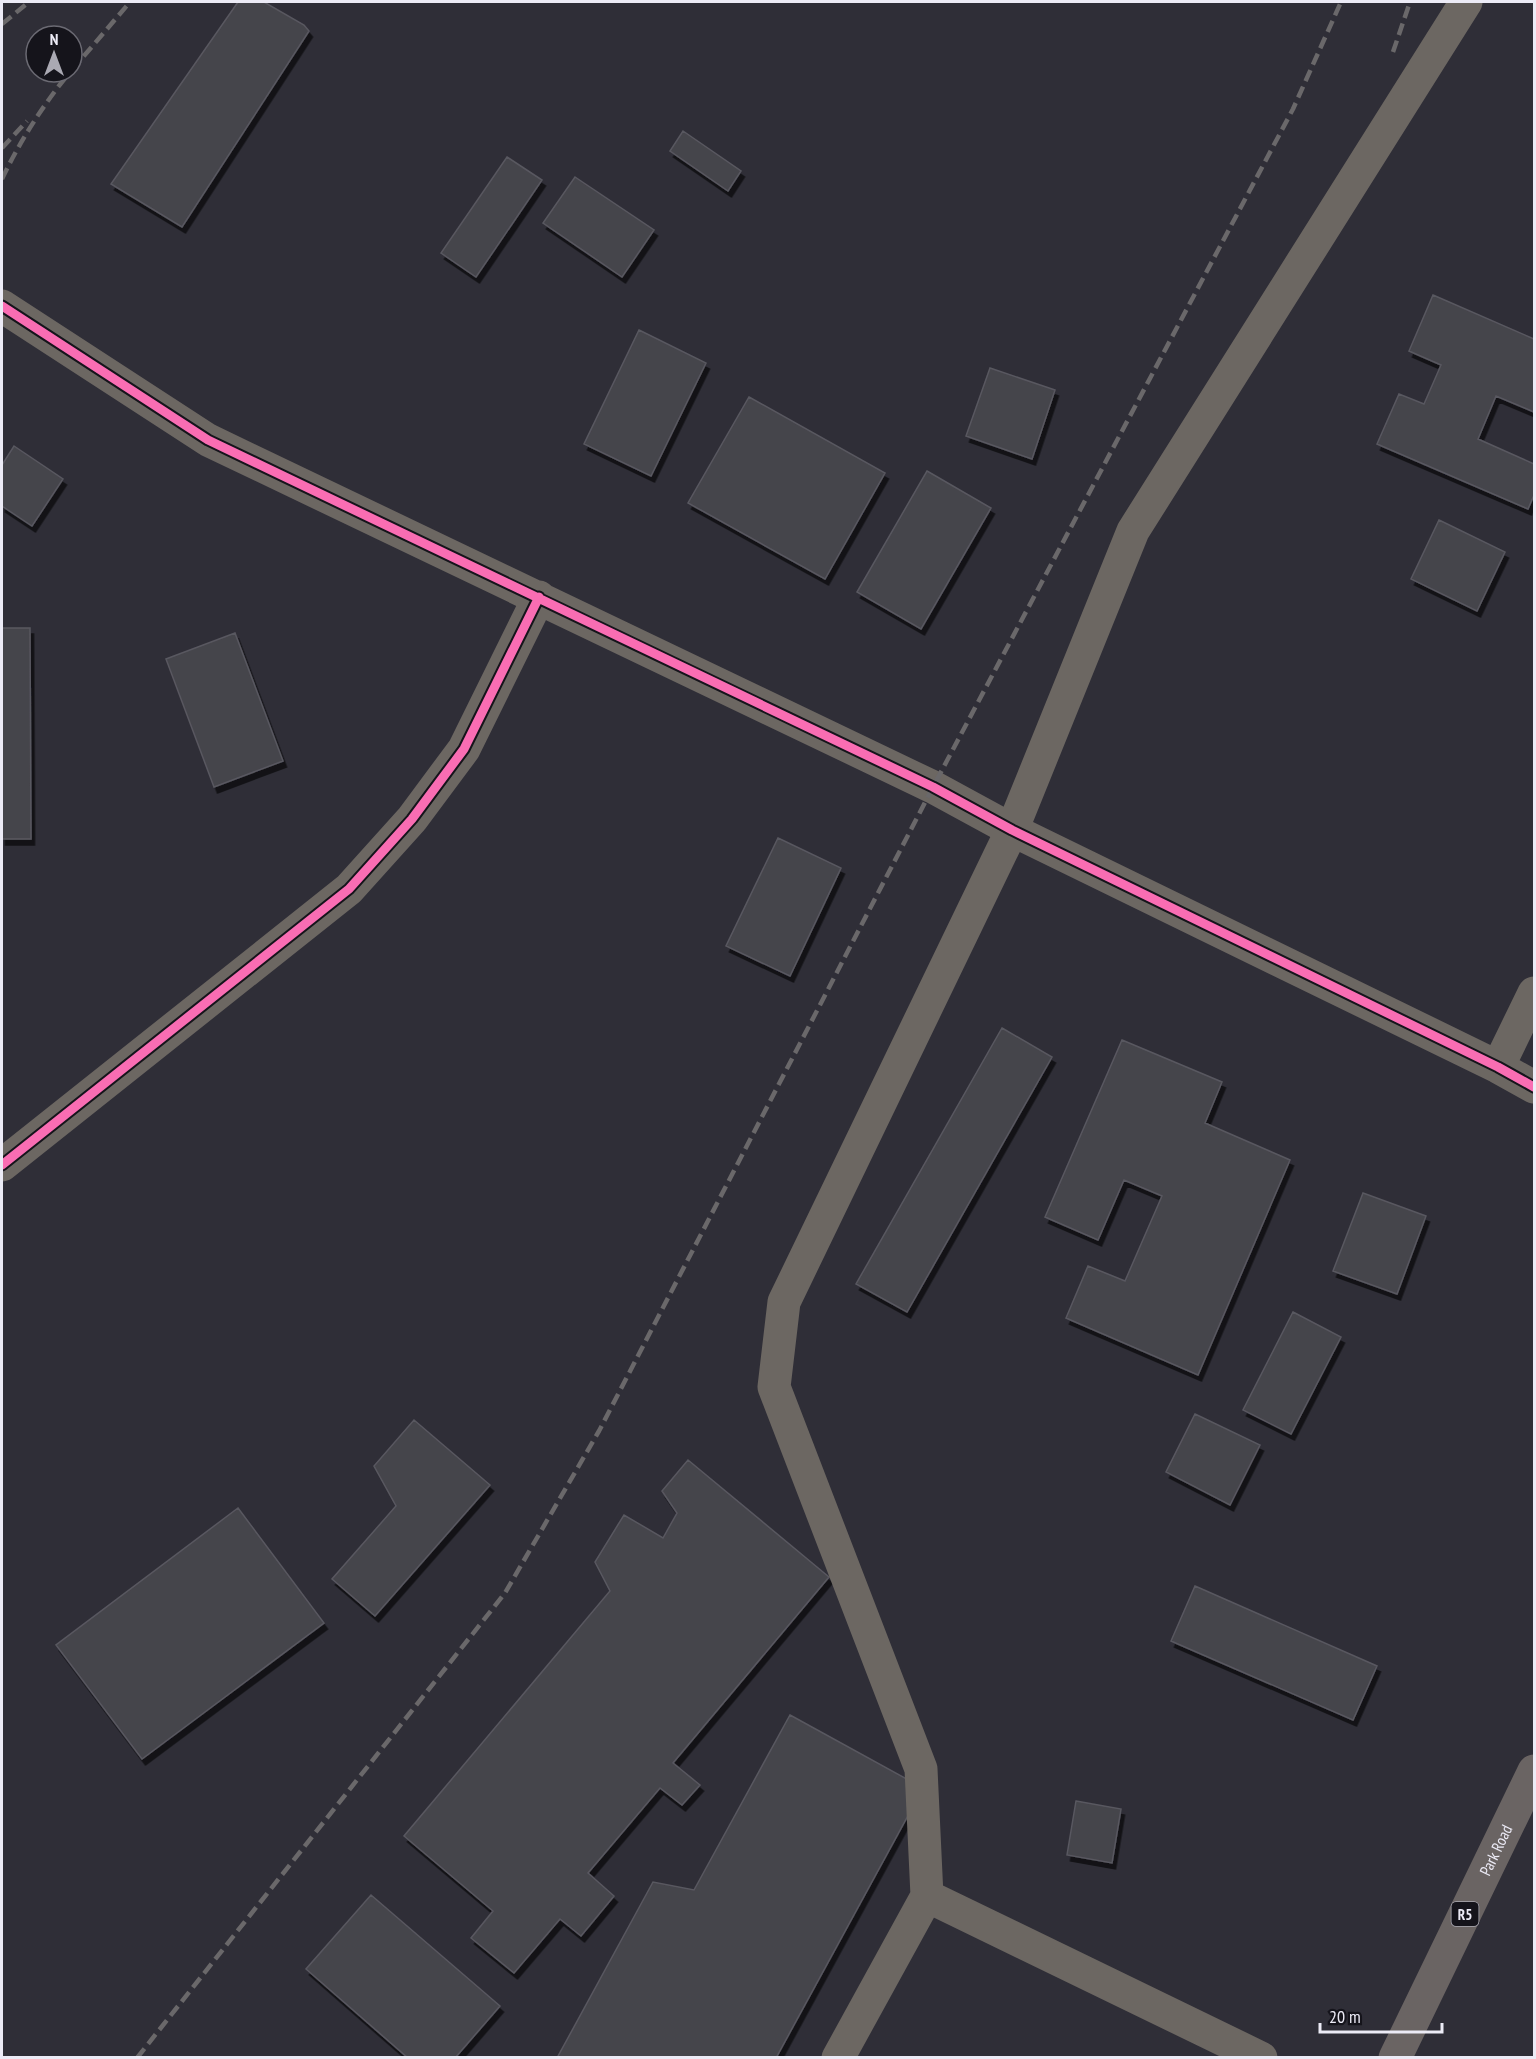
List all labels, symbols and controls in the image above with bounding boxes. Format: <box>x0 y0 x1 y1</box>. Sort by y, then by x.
north arrow <box>24 24 84 84</box>
text: N <box>50 29 58 49</box>
street label: Park Road <box>1475 1821 1517 1879</box>
road number: R5 <box>1452 1902 1478 1926</box>
scale bar <box>1320 1996 1442 2034</box>
text: 20 m <box>1329 2005 1361 2028</box>

